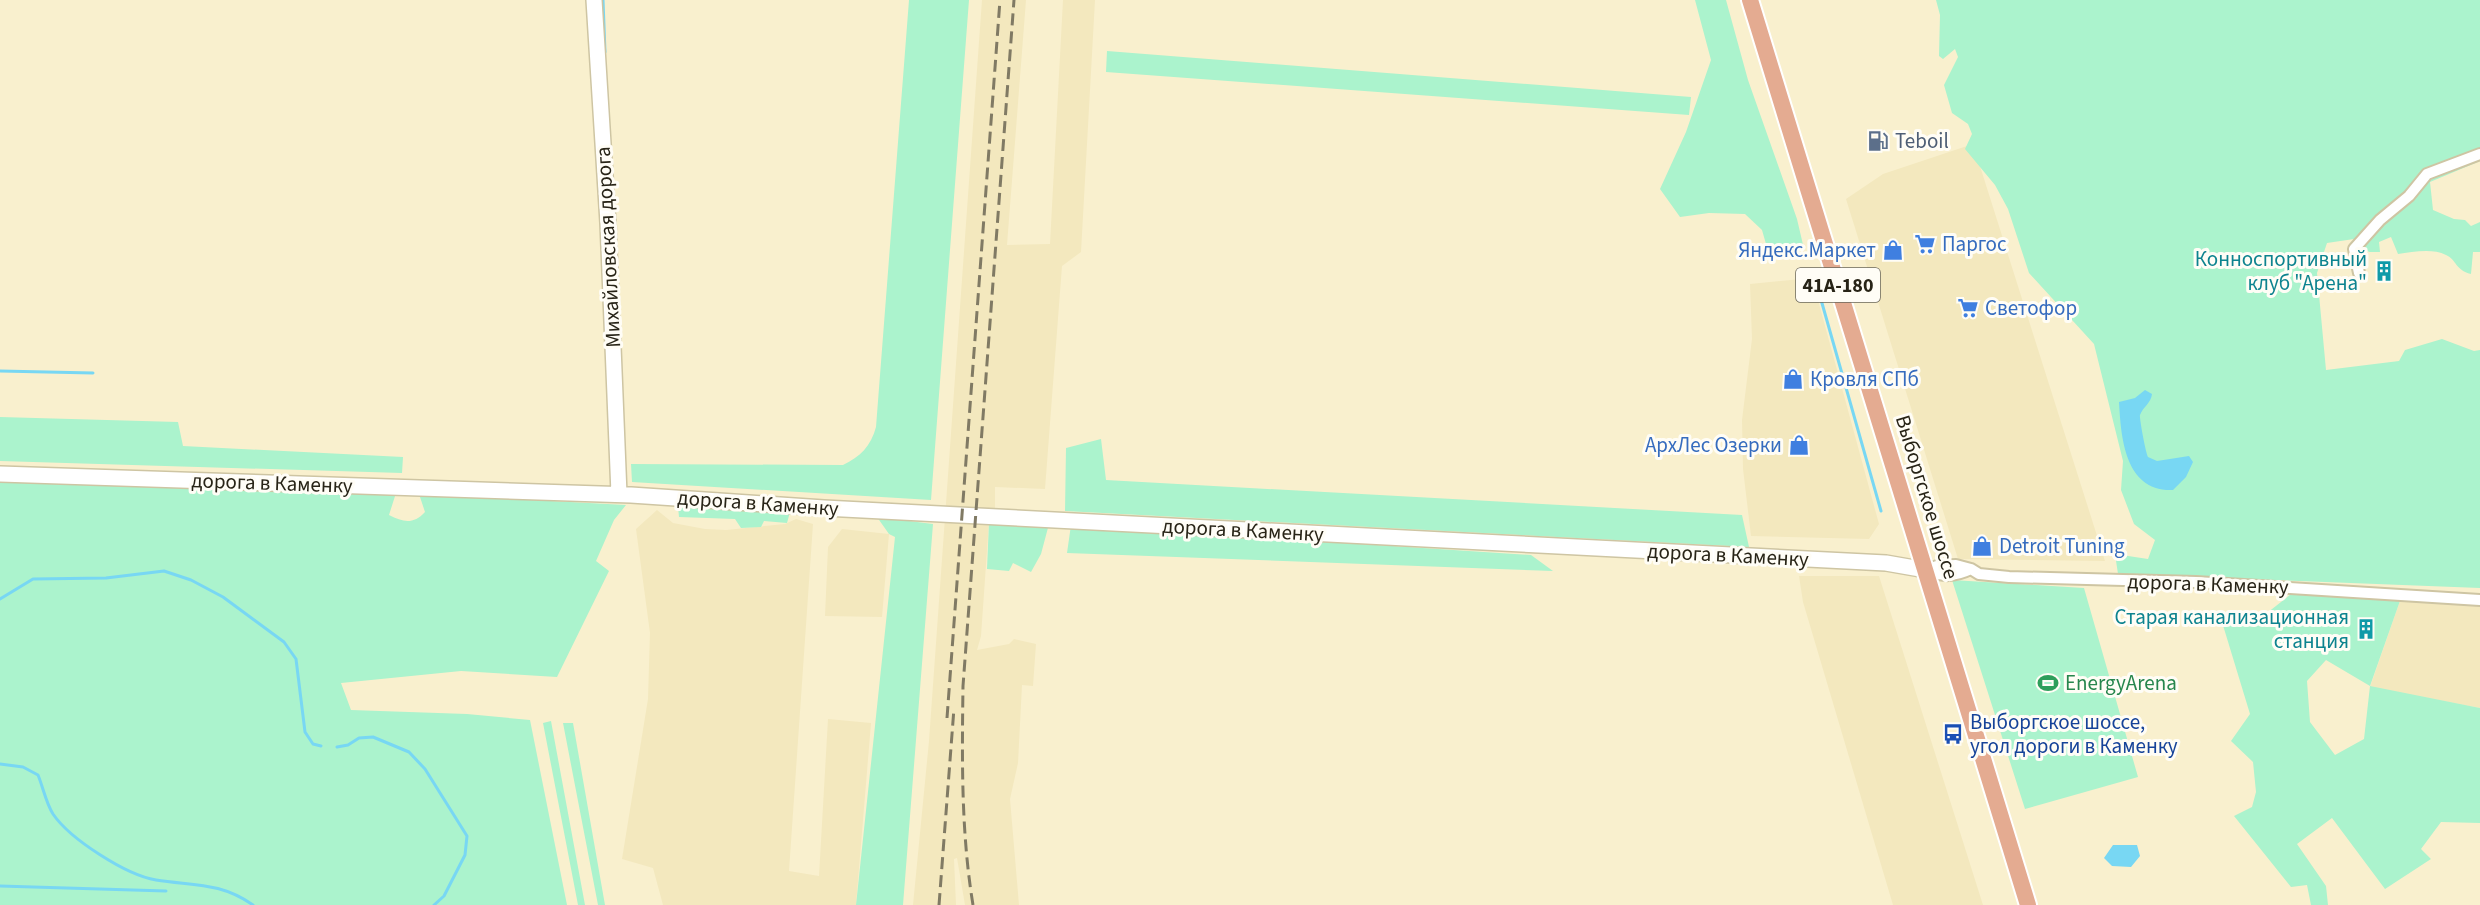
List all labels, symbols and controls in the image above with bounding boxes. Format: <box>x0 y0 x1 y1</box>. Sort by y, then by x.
place label: Teboil <box>1895 126 1949 156</box>
fuel station icon: Teboil <box>1866 129 1890 153</box>
street label: Михайловская дорога <box>588 146 628 348</box>
place label: Паргос <box>1942 229 2007 259</box>
supermarket icon: Паргос <box>1913 232 1937 256</box>
place label: Яндекс.Маркет <box>1738 235 1876 265</box>
shop icon: Яндекс.Маркет <box>1881 238 1905 262</box>
place label: Конноспортивный клуб "Арена" <box>2195 244 2367 298</box>
building icon: Конноспортивный клуб "Арена" <box>2372 259 2396 283</box>
road number: 41А-180 <box>1796 268 1880 302</box>
place label: Светофор <box>1985 293 2077 323</box>
supermarket icon: Светофор <box>1956 296 1980 320</box>
place label: Кровля СПб <box>1810 364 1919 394</box>
shop icon: Кровля СПб <box>1781 367 1805 391</box>
street label: Выборгское шоссе <box>1888 411 1966 583</box>
place label: АрхЛес Озерки <box>1645 430 1782 460</box>
shop icon: АрхЛес Озерки <box>1787 433 1811 457</box>
street label: дорога в Каменку <box>191 465 353 501</box>
street label: дорога в Каменку <box>676 482 840 524</box>
street label: дорога в Каменку <box>1162 511 1325 549</box>
place label: Detroit Tuning <box>1999 531 2125 561</box>
shop icon: Detroit Tuning <box>1970 534 1994 558</box>
street label: дорога в Каменку <box>1647 536 1810 574</box>
street label: дорога в Каменку <box>2127 566 2289 602</box>
place label: Старая канализационная станция <box>2115 602 2349 656</box>
building icon: Старая канализационная станция <box>2354 617 2378 641</box>
place label: EnergyArena <box>2065 668 2177 698</box>
sports icon: EnergyArena <box>2036 671 2060 695</box>
place label: Выборгское шоссе, угол дороги в Каменку <box>1970 707 2178 761</box>
bus stop icon: Выборгское шоссе, угол дороги в Каменку <box>1941 722 1965 746</box>

